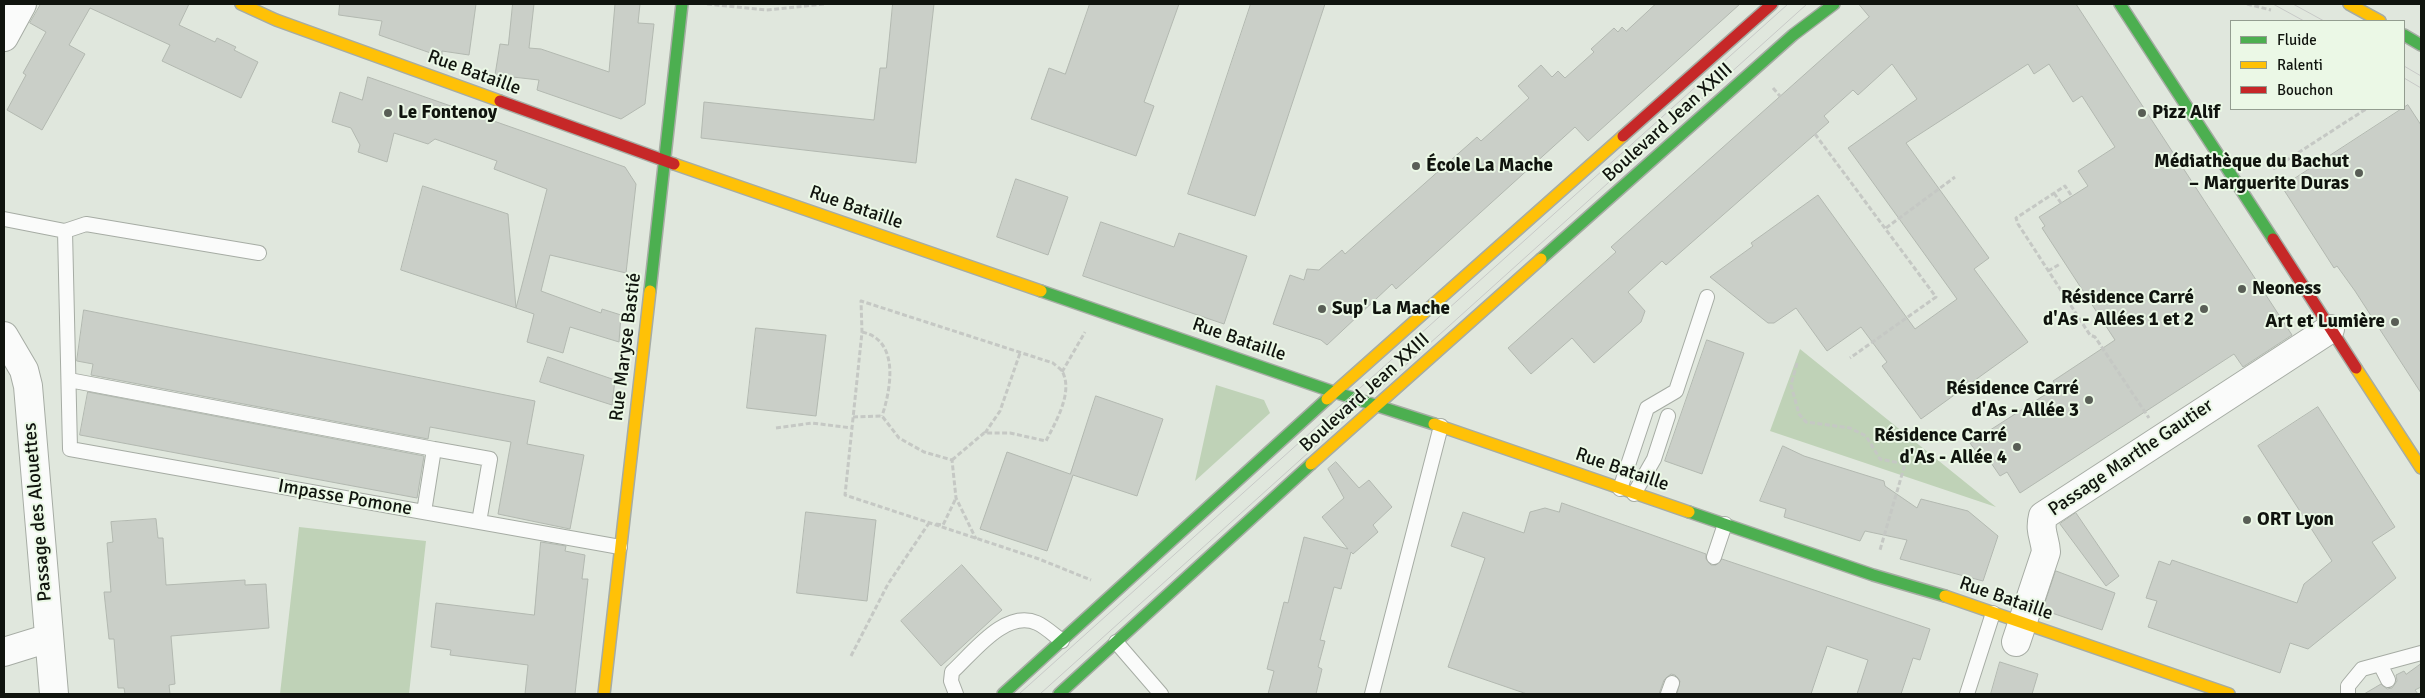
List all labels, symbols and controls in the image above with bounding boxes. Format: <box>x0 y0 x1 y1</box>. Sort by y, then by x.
legend <box>2230 20 2405 110</box>
text: Fluide <box>2277 31 2317 49</box>
street label: Rue Bataille <box>424 46 524 100</box>
text: Ralenti <box>2277 56 2323 74</box>
street label: Boulevard Jean XXIII <box>1598 59 1738 187</box>
text: Bouchon <box>2277 81 2333 99</box>
place label: Le Fontenoy <box>398 102 497 124</box>
place label: Pizz Alif <box>2152 102 2220 124</box>
marker: Le Fontenoy <box>382 107 394 119</box>
marker: Pizz Alif <box>2136 107 2148 119</box>
place label: Médiathèque du Bachut – Marguerite Duras <box>2154 151 2349 195</box>
place label: École La Mache <box>1426 155 1553 177</box>
marker: École La Mache <box>1410 160 1422 172</box>
marker: Médiathèque du Bachut – Marguerite Duras <box>2353 167 2365 179</box>
street label: Rue Bataille <box>806 181 906 235</box>
street label: Rue Maryse Bastié <box>606 272 646 422</box>
place label: Neoness <box>2252 278 2321 300</box>
marker: Neoness <box>2236 283 2248 295</box>
place label: Résidence Carré d'As - Allées 1 et 2 <box>2043 287 2194 331</box>
place label: Sup' La Mache <box>1332 298 1450 320</box>
marker: Sup' La Mache <box>1316 303 1328 315</box>
marker: Résidence Carré d'As - Allées 1 et 2 <box>2198 303 2210 315</box>
place label: Art et Lumière <box>2265 311 2385 333</box>
street label: Rue Bataille <box>1189 313 1289 367</box>
marker: Art et Lumière <box>2389 316 2401 328</box>
street label: Boulevard Jean XXIII <box>1295 329 1435 457</box>
place label: Résidence Carré d'As - Allée 3 <box>1946 378 2079 422</box>
street label: Passage Marthe Gautier <box>2044 394 2218 522</box>
marker: Résidence Carré d'As - Allée 3 <box>2083 394 2095 406</box>
street label: Passage des Alouettes <box>19 422 57 602</box>
place label: Résidence Carré d'As - Allée 4 <box>1874 425 2007 469</box>
marker: Résidence Carré d'As - Allée 4 <box>2011 441 2023 453</box>
street label: Rue Bataille <box>1572 443 1672 497</box>
street label: Impasse Pomone <box>276 475 414 521</box>
place label: ORT Lyon <box>2257 509 2334 531</box>
marker: ORT Lyon <box>2241 514 2253 526</box>
street label: Rue Bataille <box>1956 572 2056 626</box>

